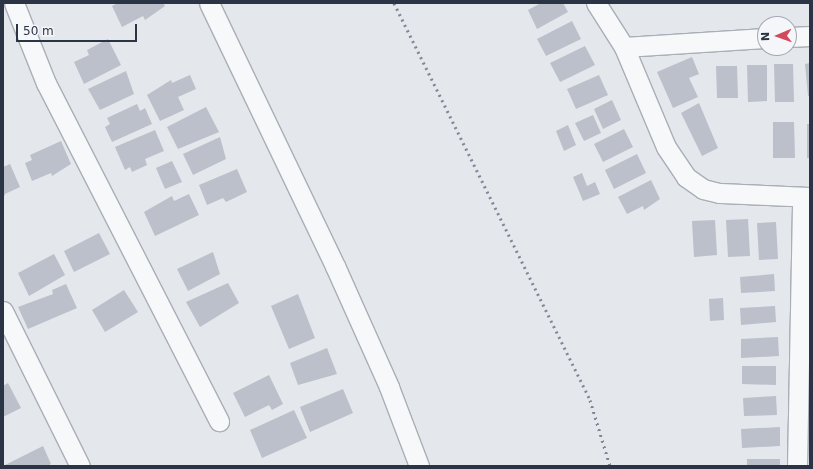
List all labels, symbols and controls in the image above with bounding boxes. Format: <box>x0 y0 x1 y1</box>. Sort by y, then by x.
scale bar <box>18 16 139 42</box>
north arrow <box>757 16 797 56</box>
text: 50 m <box>23 24 54 38</box>
text: N <box>759 32 772 41</box>

